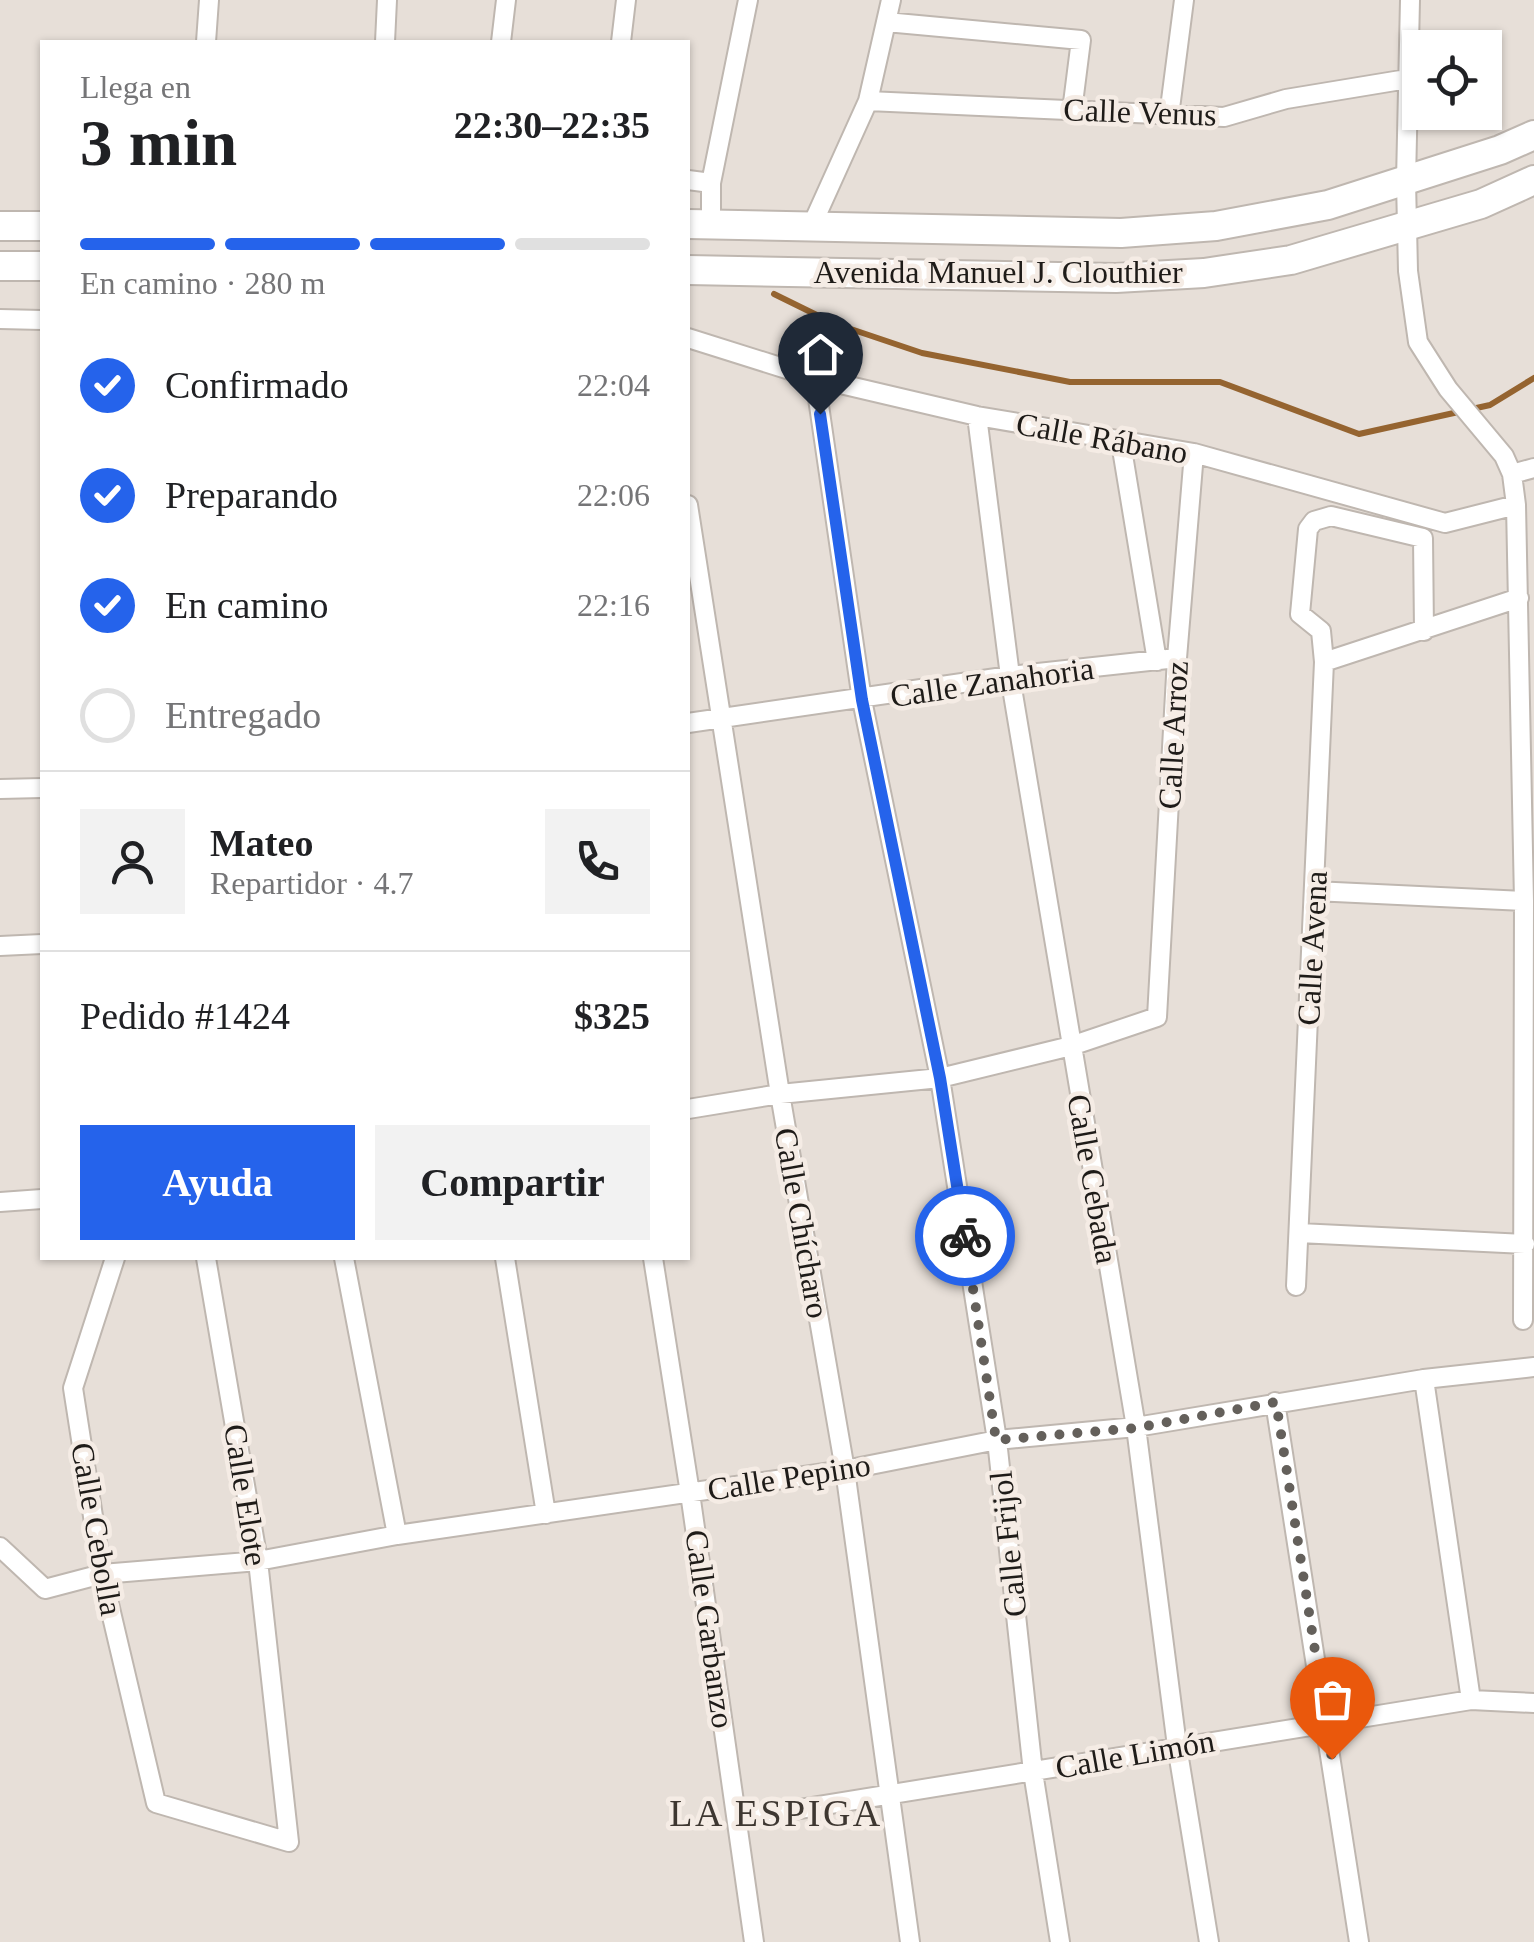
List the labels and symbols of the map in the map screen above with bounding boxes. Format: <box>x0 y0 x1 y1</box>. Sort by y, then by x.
street label: Calle Venus <box>1063 91 1217 133</box>
street label: Avenida Manuel J. Clouthier <box>813 254 1183 290</box>
pin <box>778 312 863 415</box>
street label: Calle Rábano <box>1014 405 1190 471</box>
street label: Calle Zanahoria <box>888 650 1096 714</box>
street label: Calle Arroz <box>1151 660 1195 810</box>
street label: Calle Avena <box>1290 870 1334 1026</box>
street label: Calle Cebada <box>1060 1091 1126 1267</box>
street label: Calle Chícharo <box>768 1125 836 1321</box>
courier <box>915 1186 1015 1286</box>
street label: Calle Elote <box>217 1422 275 1568</box>
street label: Calle Cebolla <box>64 1440 130 1618</box>
street label: Calle Pepino <box>705 1446 873 1508</box>
street label: Calle Frijol <box>982 1469 1034 1619</box>
street label: Calle Garbanzo <box>678 1528 742 1730</box>
pin <box>1290 1657 1375 1760</box>
street label: Calle Limón <box>1053 1722 1217 1786</box>
district label: LA ESPIGA <box>669 1792 883 1834</box>

